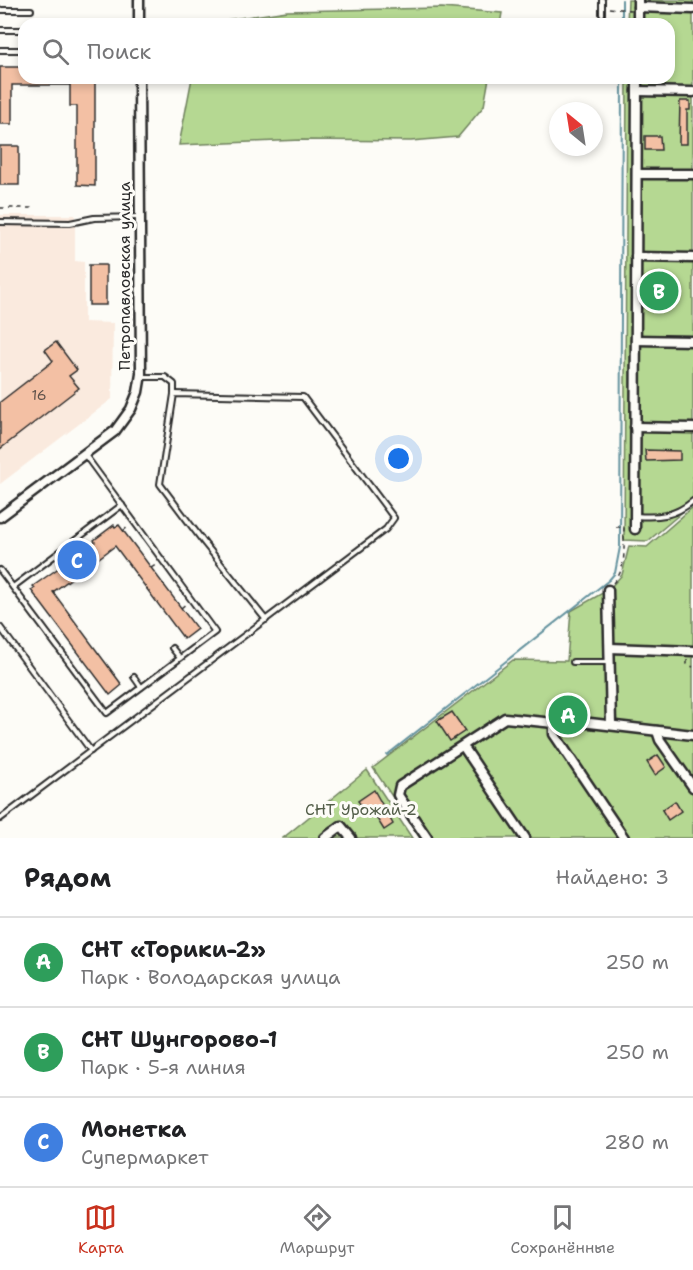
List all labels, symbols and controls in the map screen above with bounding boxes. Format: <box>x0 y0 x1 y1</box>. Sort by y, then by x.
search box <box>18 18 675 84</box>
icon: search <box>39 35 72 68</box>
text: Поиск <box>87 37 151 66</box>
north arrow <box>549 102 603 156</box>
street label: Петропавловская улица <box>114 182 135 370</box>
pin: B <box>640 268 678 314</box>
house number: 16 <box>31 386 47 404</box>
your location <box>384 444 413 473</box>
pin: C <box>58 538 97 582</box>
pin: A <box>548 692 588 738</box>
park label: СНТ Урожай-2 <box>305 799 417 820</box>
text: Рядом <box>24 860 111 895</box>
text: Найдено: 3 <box>556 864 669 890</box>
text: СНТ «Торики-2» <box>81 935 266 964</box>
text: A <box>36 949 51 975</box>
text: 250 m <box>605 949 669 975</box>
text: Парк · Володарская улица <box>81 964 341 990</box>
text: СНТ Шунгорово-1 <box>81 1025 278 1054</box>
text: B <box>37 1039 50 1065</box>
text: 250 m <box>605 1039 669 1065</box>
text: Парк · 5-я линия <box>81 1054 246 1080</box>
text: Монетка <box>81 1115 186 1144</box>
text: C <box>37 1129 50 1155</box>
text: 280 m <box>604 1129 669 1155</box>
text: Супермаркет <box>81 1144 208 1170</box>
tab: Карта <box>78 1201 124 1258</box>
tab: Маршрут <box>280 1201 354 1258</box>
tab: Сохранённые <box>510 1201 615 1258</box>

